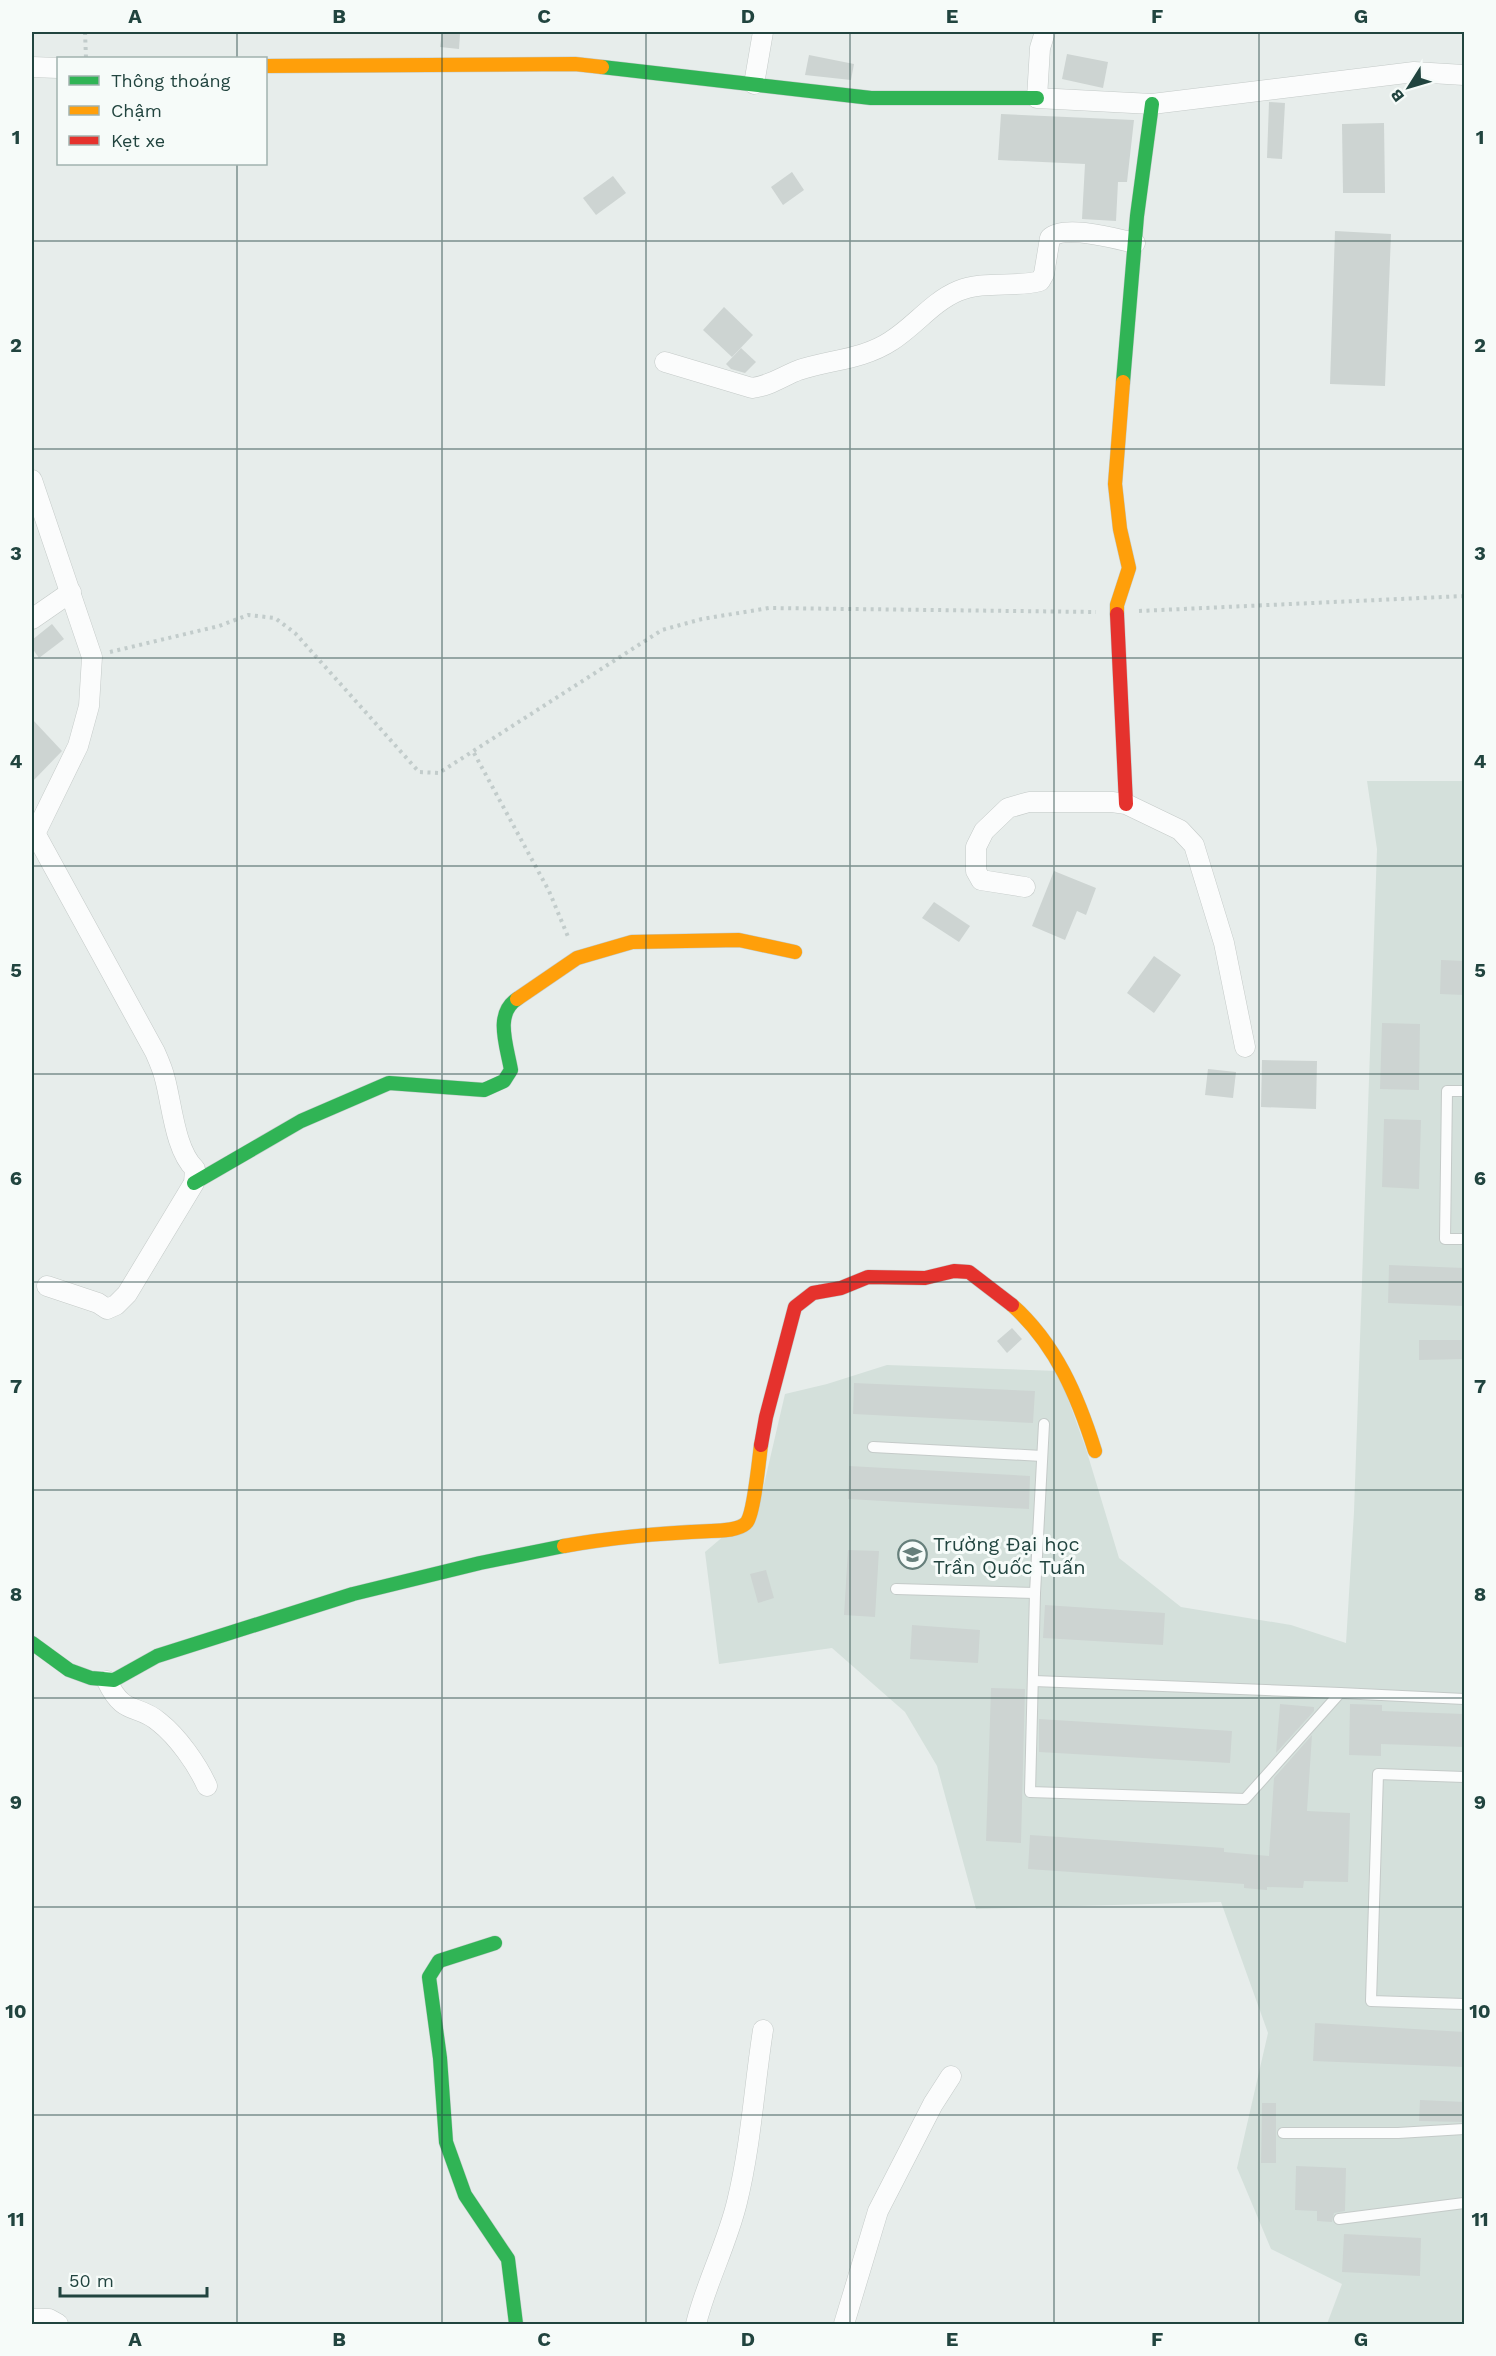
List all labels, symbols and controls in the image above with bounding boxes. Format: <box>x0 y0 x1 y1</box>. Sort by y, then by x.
text: A <box>128 4 142 28</box>
text: B <box>332 4 346 28</box>
text: C <box>537 4 551 28</box>
text: D <box>741 4 755 28</box>
text: E <box>946 4 958 28</box>
text: F <box>1151 4 1163 28</box>
text: G <box>1354 4 1368 28</box>
legend <box>57 57 267 165</box>
north arrow <box>1379 57 1439 117</box>
text: Thông thoáng <box>111 70 231 91</box>
text: B <box>1387 86 1408 106</box>
text: Chậm <box>111 100 162 121</box>
text: 1 <box>12 125 20 149</box>
text: 1 <box>1476 125 1484 149</box>
text: Kẹt xe <box>111 130 165 151</box>
text: 2 <box>10 333 22 357</box>
text: 2 <box>1474 333 1486 357</box>
text: 3 <box>10 541 22 565</box>
text: 3 <box>1474 541 1486 565</box>
text: 4 <box>10 749 23 773</box>
text: 4 <box>1474 749 1487 773</box>
text: 5 <box>10 958 22 982</box>
text: 5 <box>1474 958 1486 982</box>
text: 6 <box>10 1166 22 1190</box>
text: 6 <box>1474 1166 1486 1190</box>
text: 7 <box>10 1374 22 1398</box>
text: 7 <box>1474 1374 1486 1398</box>
place label: Trường Đại học Trần Quốc Tuấn <box>933 1532 1086 1579</box>
school or university icon: Trường Đại học Trần Quốc Tuấn <box>896 1539 928 1571</box>
text: 8 <box>10 1582 22 1606</box>
text: 8 <box>1474 1582 1486 1606</box>
text: 9 <box>10 1790 22 1814</box>
text: 9 <box>1474 1790 1486 1814</box>
text: 10 <box>5 1999 27 2023</box>
text: 10 <box>1469 1999 1491 2023</box>
text: 11 <box>7 2207 25 2231</box>
text: 11 <box>1471 2207 1489 2231</box>
scale bar <box>60 2260 207 2298</box>
text: 50 m <box>69 2270 114 2291</box>
text: A <box>128 2327 142 2351</box>
text: B <box>332 2327 346 2351</box>
text: C <box>537 2327 551 2351</box>
text: D <box>741 2327 755 2351</box>
text: E <box>946 2327 958 2351</box>
text: F <box>1151 2327 1163 2351</box>
text: G <box>1354 2327 1368 2351</box>

